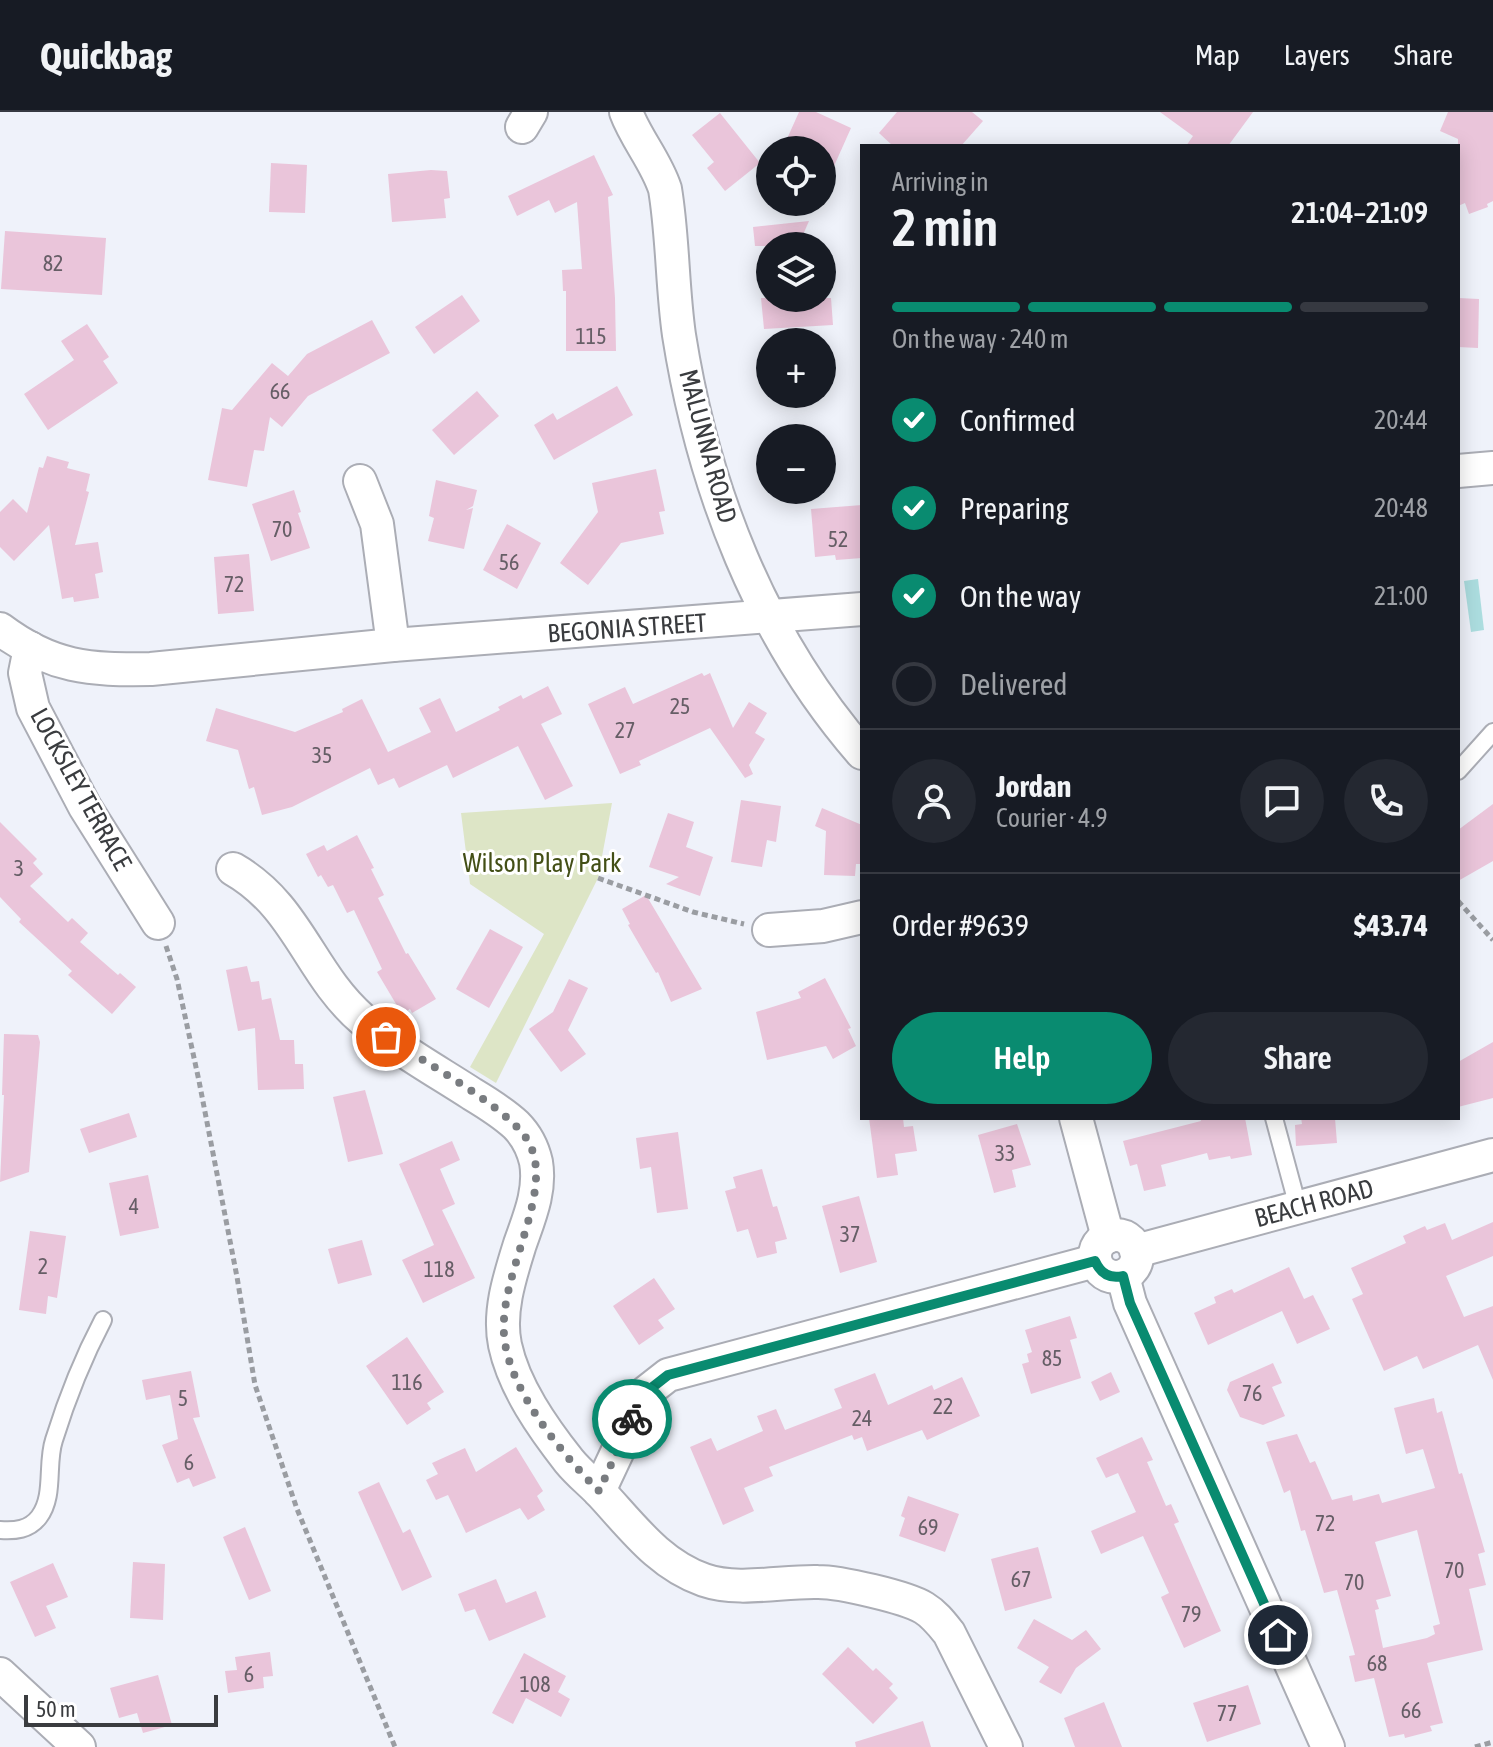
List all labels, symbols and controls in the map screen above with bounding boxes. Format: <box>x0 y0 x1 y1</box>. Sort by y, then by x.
text: Quickbag <box>40 34 172 77</box>
text: Map <box>1195 39 1240 71</box>
text: Layers <box>1284 39 1350 71</box>
text: Share <box>1394 39 1453 71</box>
map controls <box>756 136 836 504</box>
button: locate <box>756 136 836 216</box>
text: Arriving in <box>892 167 989 197</box>
text: 21:04–21:09 <box>1291 195 1428 229</box>
text: 2 min <box>892 197 998 257</box>
button: layers <box>756 232 836 312</box>
house number: 82 <box>43 250 63 276</box>
house number: 115 <box>575 323 607 349</box>
text: On the way · 240 m <box>892 324 1069 354</box>
button: + <box>756 328 836 408</box>
street label: MALUNNA ROAD <box>673 366 743 526</box>
house number: 66 <box>270 378 290 404</box>
icon: check <box>892 398 936 442</box>
text: Confirmed <box>960 403 1075 437</box>
text: 20:44 <box>1374 405 1428 435</box>
button: − <box>756 424 836 504</box>
icon: check <box>892 486 936 530</box>
text: Preparing <box>960 491 1069 525</box>
text: 20:48 <box>1374 493 1428 523</box>
house number: 70 <box>272 516 292 542</box>
house number: 52 <box>828 526 848 552</box>
house number: 56 <box>499 549 519 575</box>
house number: 72 <box>224 571 244 597</box>
icon: check <box>892 574 936 618</box>
text: On the way <box>960 579 1081 613</box>
text: 21:00 <box>1374 581 1428 611</box>
street label: BEGONIA STREET <box>546 607 708 649</box>
text: Delivered <box>960 667 1068 701</box>
house number: 25 <box>670 693 690 719</box>
street label: LOCKSLEY TERRACE <box>24 703 138 875</box>
house number: 27 <box>615 717 635 743</box>
house number: 35 <box>312 742 332 768</box>
button: person <box>892 759 976 843</box>
button: chat <box>1240 759 1324 843</box>
button: phone <box>1344 759 1428 843</box>
text: Jordan <box>996 769 1071 803</box>
text: Courier · 4.9 <box>996 803 1107 833</box>
park label: Wilson Play Park <box>463 848 621 878</box>
house number: 3 <box>14 855 24 881</box>
text: Order #9639 <box>892 908 1029 942</box>
text: $43.74 <box>1354 908 1428 942</box>
pin <box>352 1003 420 1071</box>
button: Help <box>892 1012 1152 1104</box>
button: Share <box>1168 1012 1428 1104</box>
icon: bag <box>364 1015 408 1059</box>
house number: 33 <box>995 1140 1015 1166</box>
street label: BEACH ROAD <box>1251 1173 1377 1233</box>
house number: 4 <box>129 1193 139 1219</box>
house number: 37 <box>840 1221 860 1247</box>
house number: 2 <box>38 1253 48 1279</box>
house number: 118 <box>423 1256 455 1282</box>
house number: 85 <box>1042 1345 1062 1371</box>
house number: 116 <box>391 1369 423 1395</box>
courier <box>592 1379 672 1459</box>
house number: 76 <box>1242 1380 1262 1406</box>
house number: 5 <box>178 1385 188 1411</box>
house number: 22 <box>933 1393 953 1419</box>
icon: bike <box>610 1397 654 1441</box>
house number: 24 <box>852 1405 872 1431</box>
house number: 6 <box>184 1449 194 1475</box>
house number: 72 <box>1315 1510 1335 1536</box>
house number: 69 <box>918 1514 938 1540</box>
house number: 70 <box>1444 1557 1464 1583</box>
house number: 67 <box>1011 1566 1031 1592</box>
house number: 70 <box>1344 1569 1364 1595</box>
house number: 79 <box>1181 1601 1201 1627</box>
pin <box>1244 1601 1312 1669</box>
icon: home <box>1256 1613 1300 1657</box>
house number: 68 <box>1367 1650 1387 1676</box>
house number: 6 <box>244 1661 254 1687</box>
house number: 108 <box>519 1671 551 1697</box>
scale bar <box>24 1691 218 1727</box>
text: 50 m <box>36 1696 76 1722</box>
house number: 66 <box>1401 1697 1421 1723</box>
house number: 77 <box>1217 1700 1237 1726</box>

